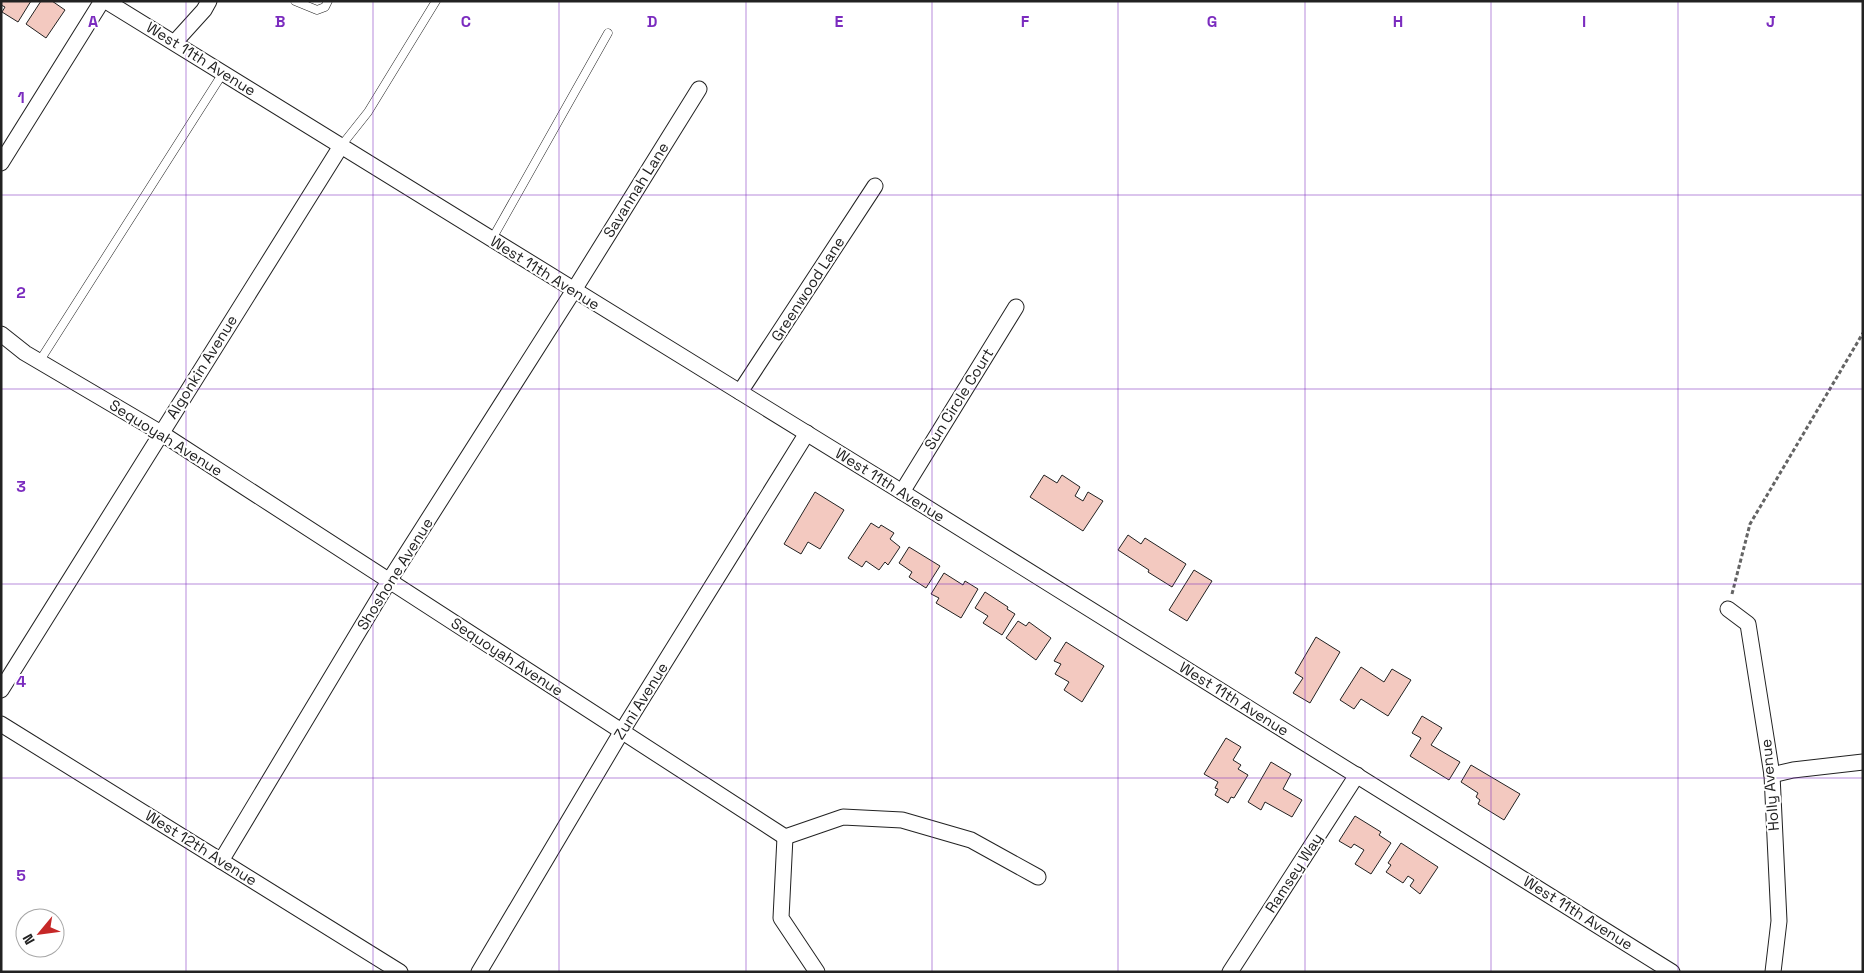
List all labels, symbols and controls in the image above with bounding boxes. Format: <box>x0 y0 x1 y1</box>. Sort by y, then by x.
text: A <box>88 11 98 32</box>
text: B <box>275 11 285 32</box>
text: C <box>461 11 471 32</box>
text: D <box>647 11 657 32</box>
text: E <box>835 11 844 32</box>
text: F <box>1021 11 1030 32</box>
text: G <box>1207 11 1217 32</box>
text: H <box>1393 11 1403 32</box>
text: I <box>1582 11 1586 32</box>
text: J <box>1766 11 1776 32</box>
street label: West 11th Avenue <box>143 17 260 100</box>
text: 1 <box>17 87 25 108</box>
street label: Savannah Lane <box>599 138 673 241</box>
street label: West 11th Avenue <box>487 231 604 314</box>
street label: Greenwood Lane <box>767 233 849 345</box>
text: 2 <box>16 282 26 303</box>
street label: Algonkin Avenue <box>162 311 241 422</box>
street label: Sun Circle Court <box>920 344 997 453</box>
street label: Sequoyah Avenue <box>106 395 226 480</box>
street label: West 11th Avenue <box>832 443 949 526</box>
text: 3 <box>16 476 26 497</box>
street label: Shoshone Avenue <box>352 514 437 633</box>
street label: Sequoyah Avenue <box>448 613 567 700</box>
street label: West 11th Avenue <box>1176 657 1293 740</box>
street label: Zuni Avenue <box>609 659 672 743</box>
text: 4 <box>16 671 26 692</box>
street label: Holly Avenue <box>1756 738 1783 832</box>
street label: West 12th Avenue <box>142 806 261 890</box>
street label: Ramsey Way <box>1261 829 1326 916</box>
text: 5 <box>16 865 26 886</box>
street label: West 11th Avenue <box>1520 871 1637 954</box>
north arrow <box>15 908 65 958</box>
text: N <box>18 931 39 948</box>

